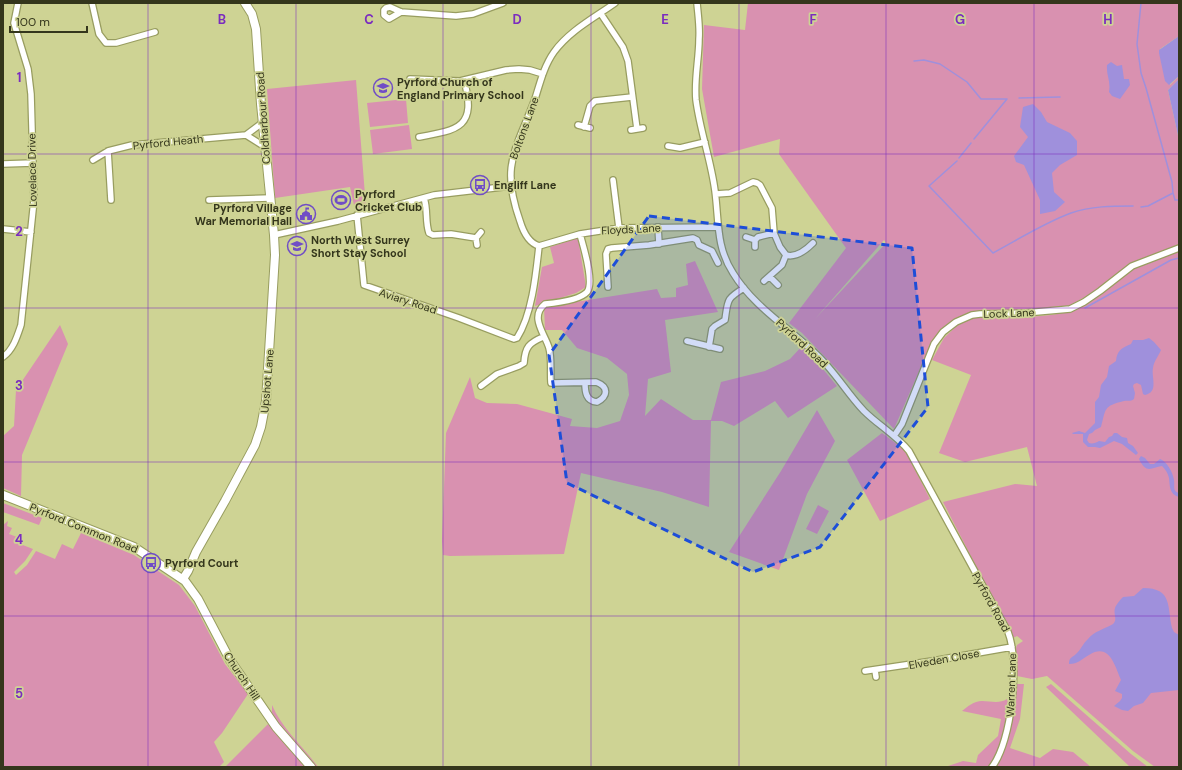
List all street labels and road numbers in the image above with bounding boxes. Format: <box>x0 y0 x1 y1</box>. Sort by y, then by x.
street label: Coldharbour Road <box>253 71 273 165</box>
street label: Boltons Lane <box>506 95 542 161</box>
street label: Pyrford Heath <box>132 131 204 153</box>
street label: Lovelace Drive <box>24 133 40 207</box>
street label: Floyds Lane <box>601 220 661 238</box>
street label: Aviary Road <box>377 285 439 317</box>
street label: Lock Lane <box>983 305 1035 321</box>
street label: Pyrford Road <box>773 315 831 371</box>
street label: Upshot Lane <box>257 349 277 413</box>
street label: Pyrford Common Road <box>28 500 140 556</box>
street label: Pyrford Road <box>969 570 1013 634</box>
street label: Elveden Close <box>908 646 980 672</box>
street label: Church Hill <box>221 649 263 703</box>
street label: Warren Lane <box>1003 653 1019 717</box>

